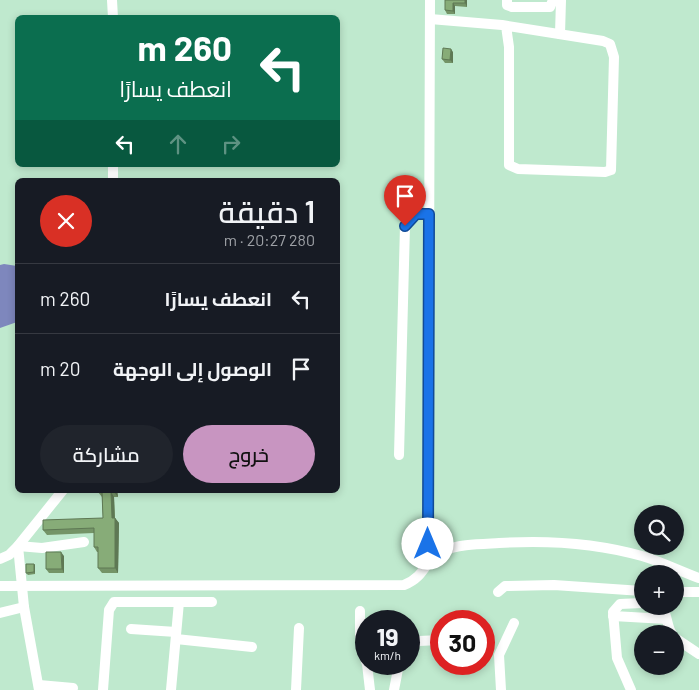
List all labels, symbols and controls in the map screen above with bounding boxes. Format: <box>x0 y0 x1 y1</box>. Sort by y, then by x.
text: 260 m <box>137 26 232 68</box>
icon: left <box>250 35 315 100</box>
text: انعطف يسارًا <box>119 75 232 101</box>
icon: left <box>111 130 139 158</box>
icon: ahead <box>164 130 192 158</box>
icon: right <box>217 130 245 158</box>
pin <box>384 175 426 226</box>
icon: arrive <box>391 182 419 210</box>
text: 1 دقيقة <box>219 193 315 229</box>
button: close <box>40 195 92 247</box>
text: 280 m · 20:27 <box>224 230 315 249</box>
icon: left <box>287 285 315 313</box>
text: 260 m <box>40 287 90 310</box>
text: انعطف يسارًا <box>165 287 272 310</box>
icon: arrive <box>287 355 315 383</box>
text: 20 m <box>40 357 80 380</box>
text: الوصول إلى الوجهة <box>113 357 272 380</box>
button: مشاركة <box>40 425 173 483</box>
button: خروج <box>183 425 315 483</box>
map controls <box>634 505 684 675</box>
button: search <box>634 505 684 555</box>
position arrow <box>401 517 453 569</box>
button: + <box>634 565 684 615</box>
speed limit sign: 30 <box>430 610 495 675</box>
text: 19 <box>376 621 399 651</box>
button: − <box>634 625 684 675</box>
text: km/h <box>374 648 401 662</box>

